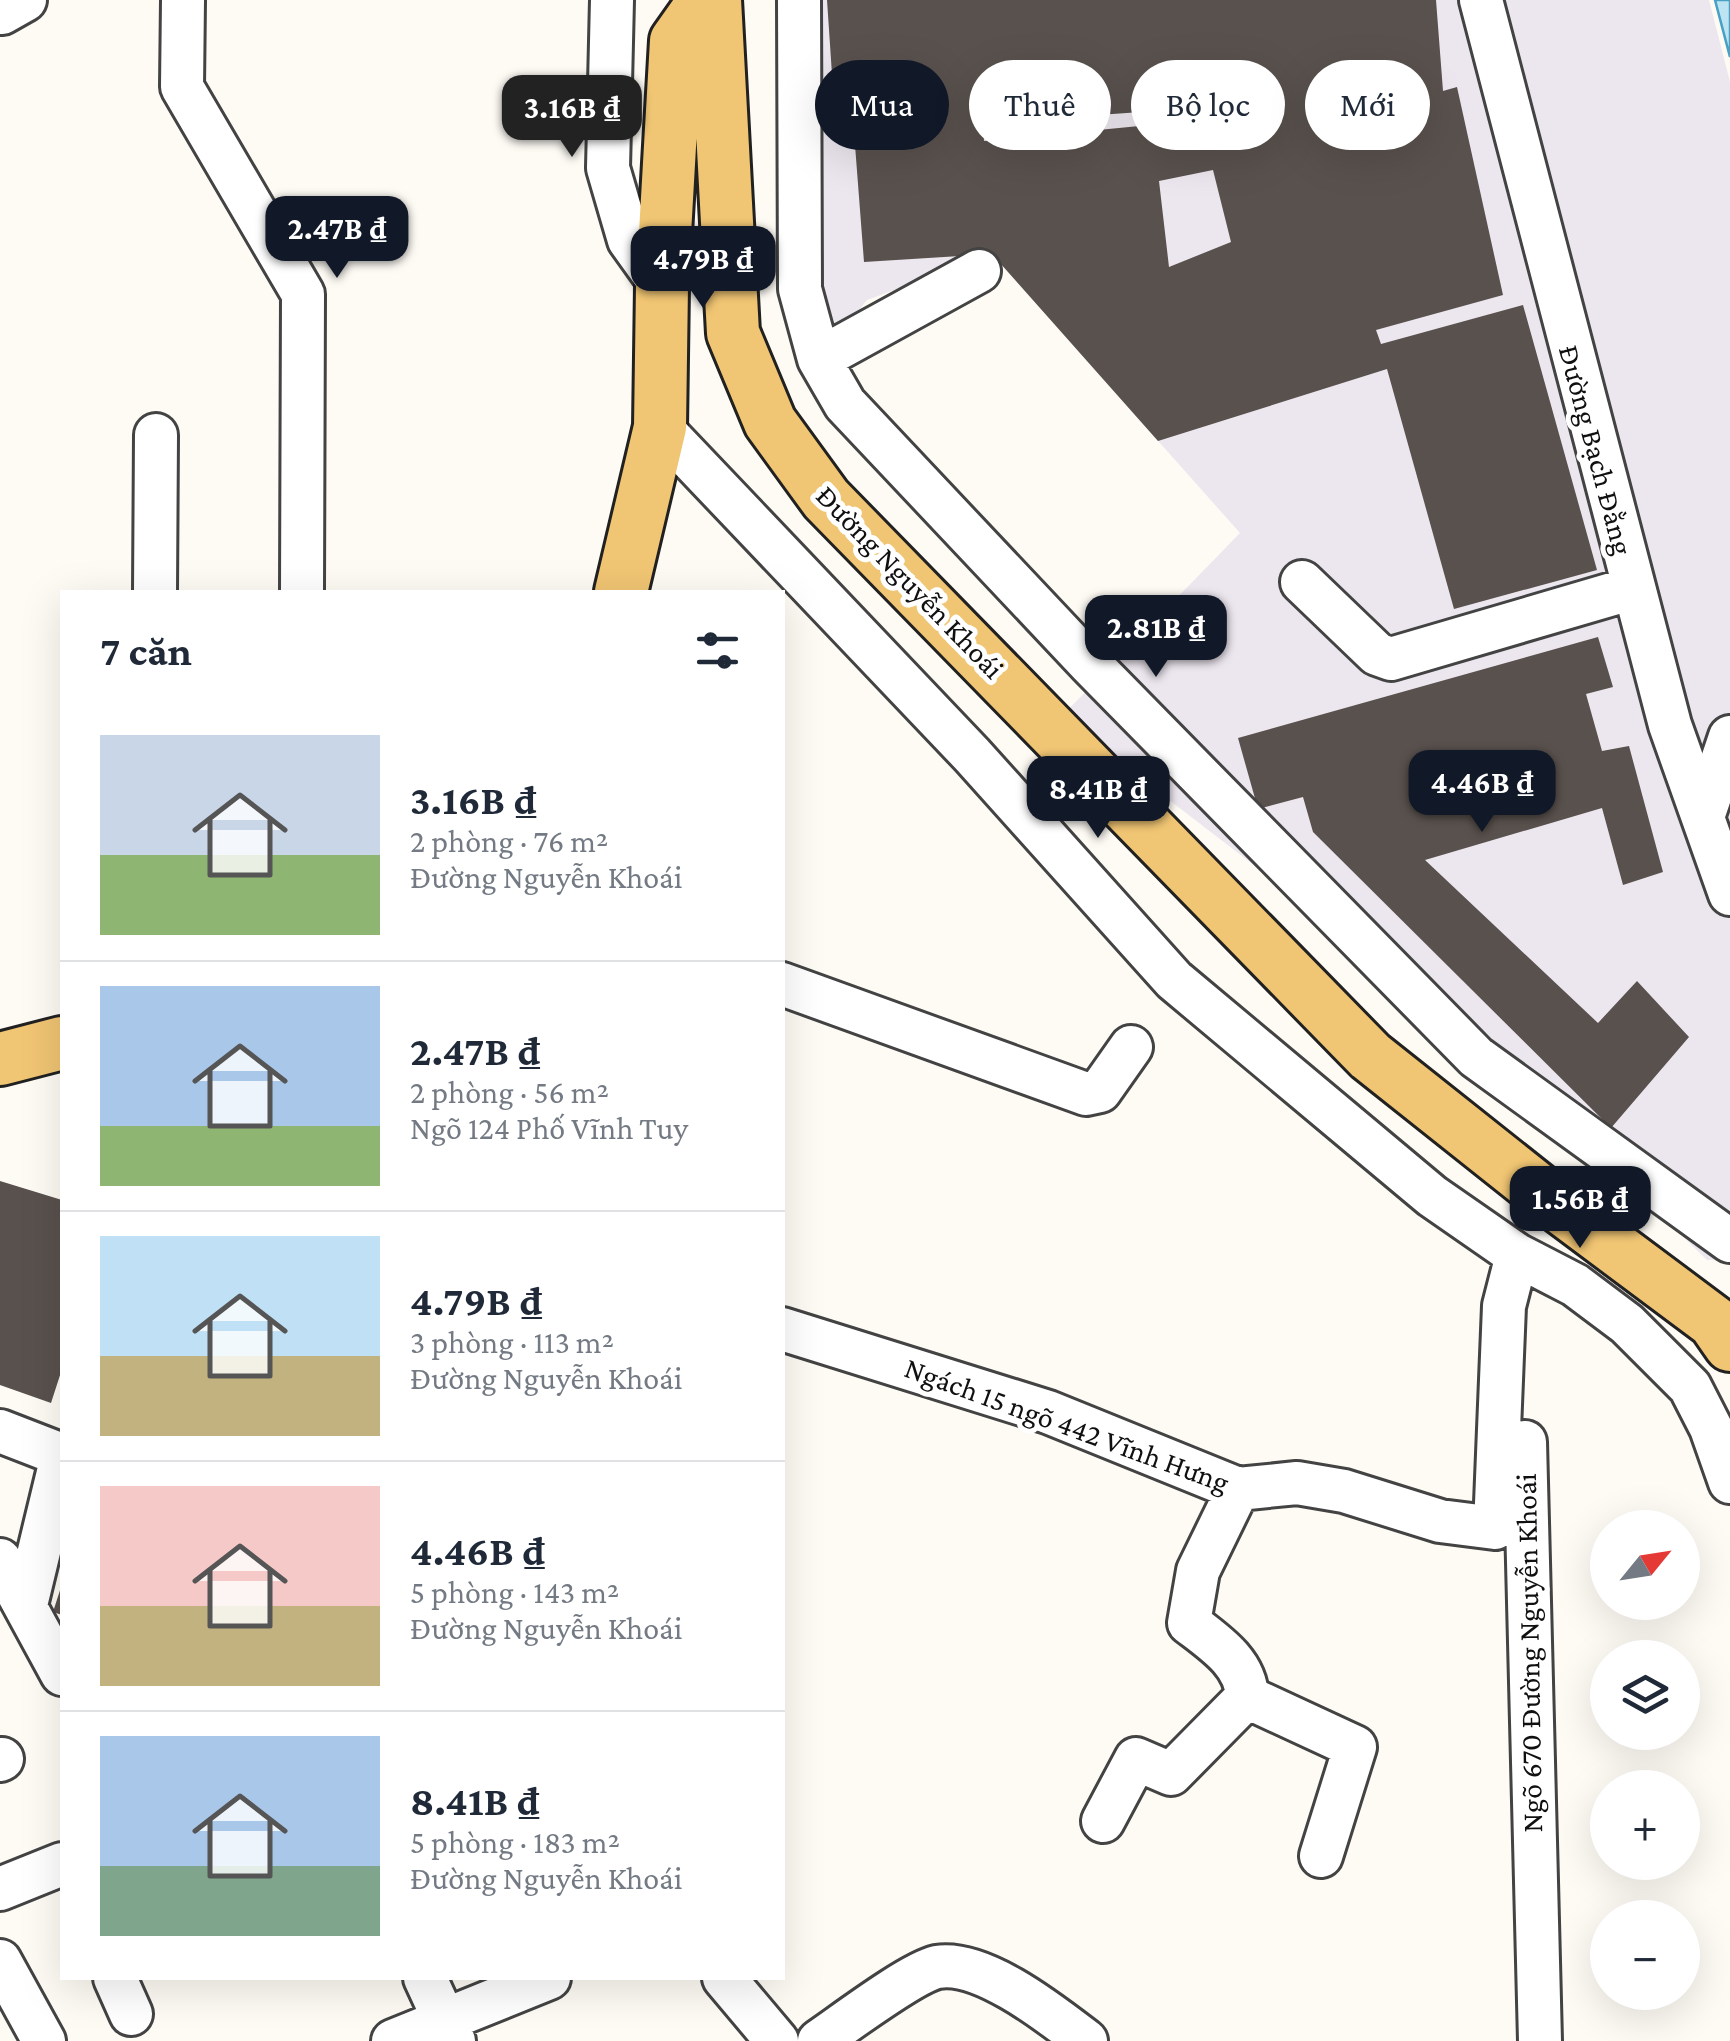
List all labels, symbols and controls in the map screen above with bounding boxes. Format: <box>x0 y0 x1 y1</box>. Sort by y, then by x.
chip: Mua <box>815 60 949 150</box>
chip: Thuê <box>969 60 1111 150</box>
chip: Bộ lọc <box>1131 60 1285 150</box>
chip: Mới <box>1305 60 1430 150</box>
pin: 3.16B ₫ <box>480 75 664 160</box>
text: 3.16B ₫ <box>524 89 620 125</box>
pin: 2.47B ₫ <box>245 196 429 281</box>
text: 2.47B ₫ <box>287 210 387 246</box>
pin: 4.79B ₫ <box>611 226 795 311</box>
text: 4.79B ₫ <box>653 240 753 276</box>
street label: Đường Bạch Đằng <box>1552 341 1640 559</box>
street label: Đường Nguyễn Khoái <box>809 478 1011 686</box>
pin: 2.81B ₫ <box>1064 595 1248 680</box>
text: 2.81B ₫ <box>1107 609 1205 645</box>
icon: filters <box>690 623 745 678</box>
text: 7 căn <box>100 627 192 674</box>
pin: 4.46B ₫ <box>1390 750 1574 835</box>
pin: 8.41B ₫ <box>1006 756 1190 841</box>
text: 4.46B ₫ <box>1431 764 1533 800</box>
text: 8.41B ₫ <box>1049 770 1147 806</box>
icon: home <box>180 775 300 895</box>
text: 3.16B ₫ <box>410 776 536 823</box>
text: 2 phòng · 76 m² <box>410 823 608 859</box>
text: Đường Nguyễn Khoái <box>410 859 682 895</box>
icon: home <box>180 1026 300 1146</box>
text: 2.47B ₫ <box>410 1027 540 1074</box>
text: 2 phòng · 56 m² <box>410 1074 609 1110</box>
text: Ngõ 124 Phố Vĩnh Tuy <box>410 1110 688 1146</box>
pin: 1.56B ₫ <box>1488 1166 1672 1251</box>
text: 1.56B ₫ <box>1532 1180 1628 1216</box>
icon: home <box>180 1276 300 1396</box>
text: 4.79B ₫ <box>410 1277 542 1324</box>
text: 3 phòng · 113 m² <box>410 1324 614 1360</box>
street label: Ngách 15 ngõ 442 Vĩnh Hưng <box>900 1350 1234 1500</box>
text: Đường Nguyễn Khoái <box>410 1360 682 1396</box>
street label: Ngõ 670 Đường Nguyễn Khoái <box>1509 1473 1549 1833</box>
north arrow <box>1590 1510 1700 1620</box>
map controls <box>1590 1510 1700 2010</box>
icon: home <box>180 1526 300 1646</box>
text: 4.46B ₫ <box>410 1527 545 1574</box>
text: 5 phòng · 143 m² <box>410 1574 619 1610</box>
text: Đường Nguyễn Khoái <box>410 1610 682 1646</box>
button: layers <box>1590 1640 1700 1750</box>
button: + <box>1590 1770 1700 1880</box>
icon: home <box>180 1776 300 1896</box>
text: 8.41B ₫ <box>410 1777 539 1824</box>
text: 5 phòng · 183 m² <box>410 1824 620 1860</box>
text: Đường Nguyễn Khoái <box>410 1860 682 1896</box>
button: − <box>1590 1900 1700 2010</box>

